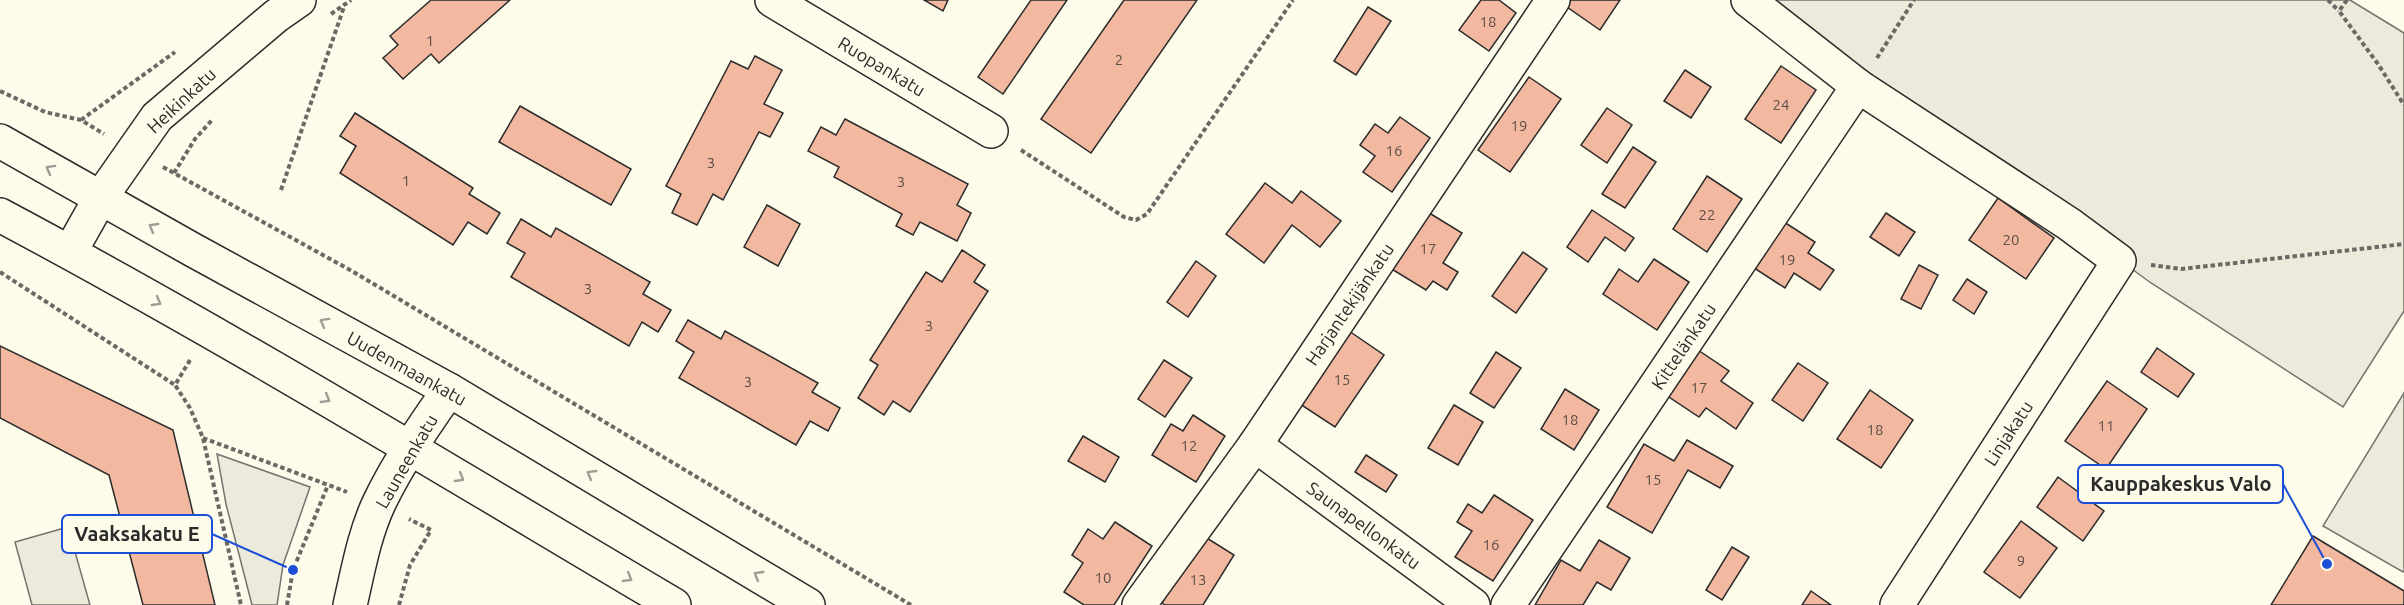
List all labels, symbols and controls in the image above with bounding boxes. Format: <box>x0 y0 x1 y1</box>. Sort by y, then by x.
house number: 18 <box>1480 13 1496 30</box>
house number: 1 <box>426 32 434 49</box>
street label: Ruopankatu <box>835 32 929 100</box>
house number: 2 <box>1115 51 1123 68</box>
street label: Heikinkatu <box>143 63 219 137</box>
house number: 24 <box>1773 96 1789 113</box>
house number: 19 <box>1511 117 1527 134</box>
house number: 16 <box>1386 142 1402 159</box>
house number: 3 <box>707 154 715 171</box>
one-way arrow <box>46 165 57 176</box>
house number: 1 <box>402 172 410 189</box>
house number: 3 <box>897 173 905 190</box>
house number: 22 <box>1699 206 1715 223</box>
one-way arrow <box>149 223 159 234</box>
house number: 20 <box>2003 231 2019 248</box>
street label: Harjantekijänkatu <box>1301 239 1397 369</box>
house number: 17 <box>1420 240 1436 257</box>
house number: 19 <box>1779 251 1795 268</box>
house number: 3 <box>584 280 592 297</box>
one-way arrow <box>151 295 161 306</box>
street label: Kittelänkatu <box>1647 299 1719 393</box>
house number: 3 <box>925 317 933 334</box>
one-way arrow <box>320 318 330 329</box>
street label: Uudenmaankatu <box>344 327 470 409</box>
house number: 15 <box>1334 371 1350 388</box>
house number: 3 <box>744 373 752 390</box>
house number: 17 <box>1691 379 1707 396</box>
one-way arrow <box>320 392 330 403</box>
street label: Linjakatu <box>1980 397 2036 469</box>
street label: Launeenkatu <box>371 411 441 511</box>
house number: 18 <box>1562 411 1578 428</box>
house number: 11 <box>2098 417 2114 434</box>
house number: 18 <box>1867 421 1883 438</box>
house number: 12 <box>1181 437 1197 454</box>
callout: Kauppakeskus Valo <box>2078 465 2283 503</box>
one-way arrow <box>587 470 597 482</box>
one-way arrow <box>454 471 464 483</box>
house number: 15 <box>1645 471 1661 488</box>
text: Kauppakeskus Valo <box>2090 472 2272 495</box>
street label: Saunapellonkatu <box>1304 477 1424 573</box>
callout: Vaaksakatu E <box>62 515 212 553</box>
text: Vaaksakatu E <box>74 522 200 545</box>
house number: 16 <box>1483 536 1499 553</box>
house number: 9 <box>2017 552 2025 569</box>
house number: 10 <box>1095 569 1111 586</box>
one-way arrow <box>622 570 632 582</box>
one-way arrow <box>754 570 764 582</box>
house number: 13 <box>1190 571 1206 588</box>

